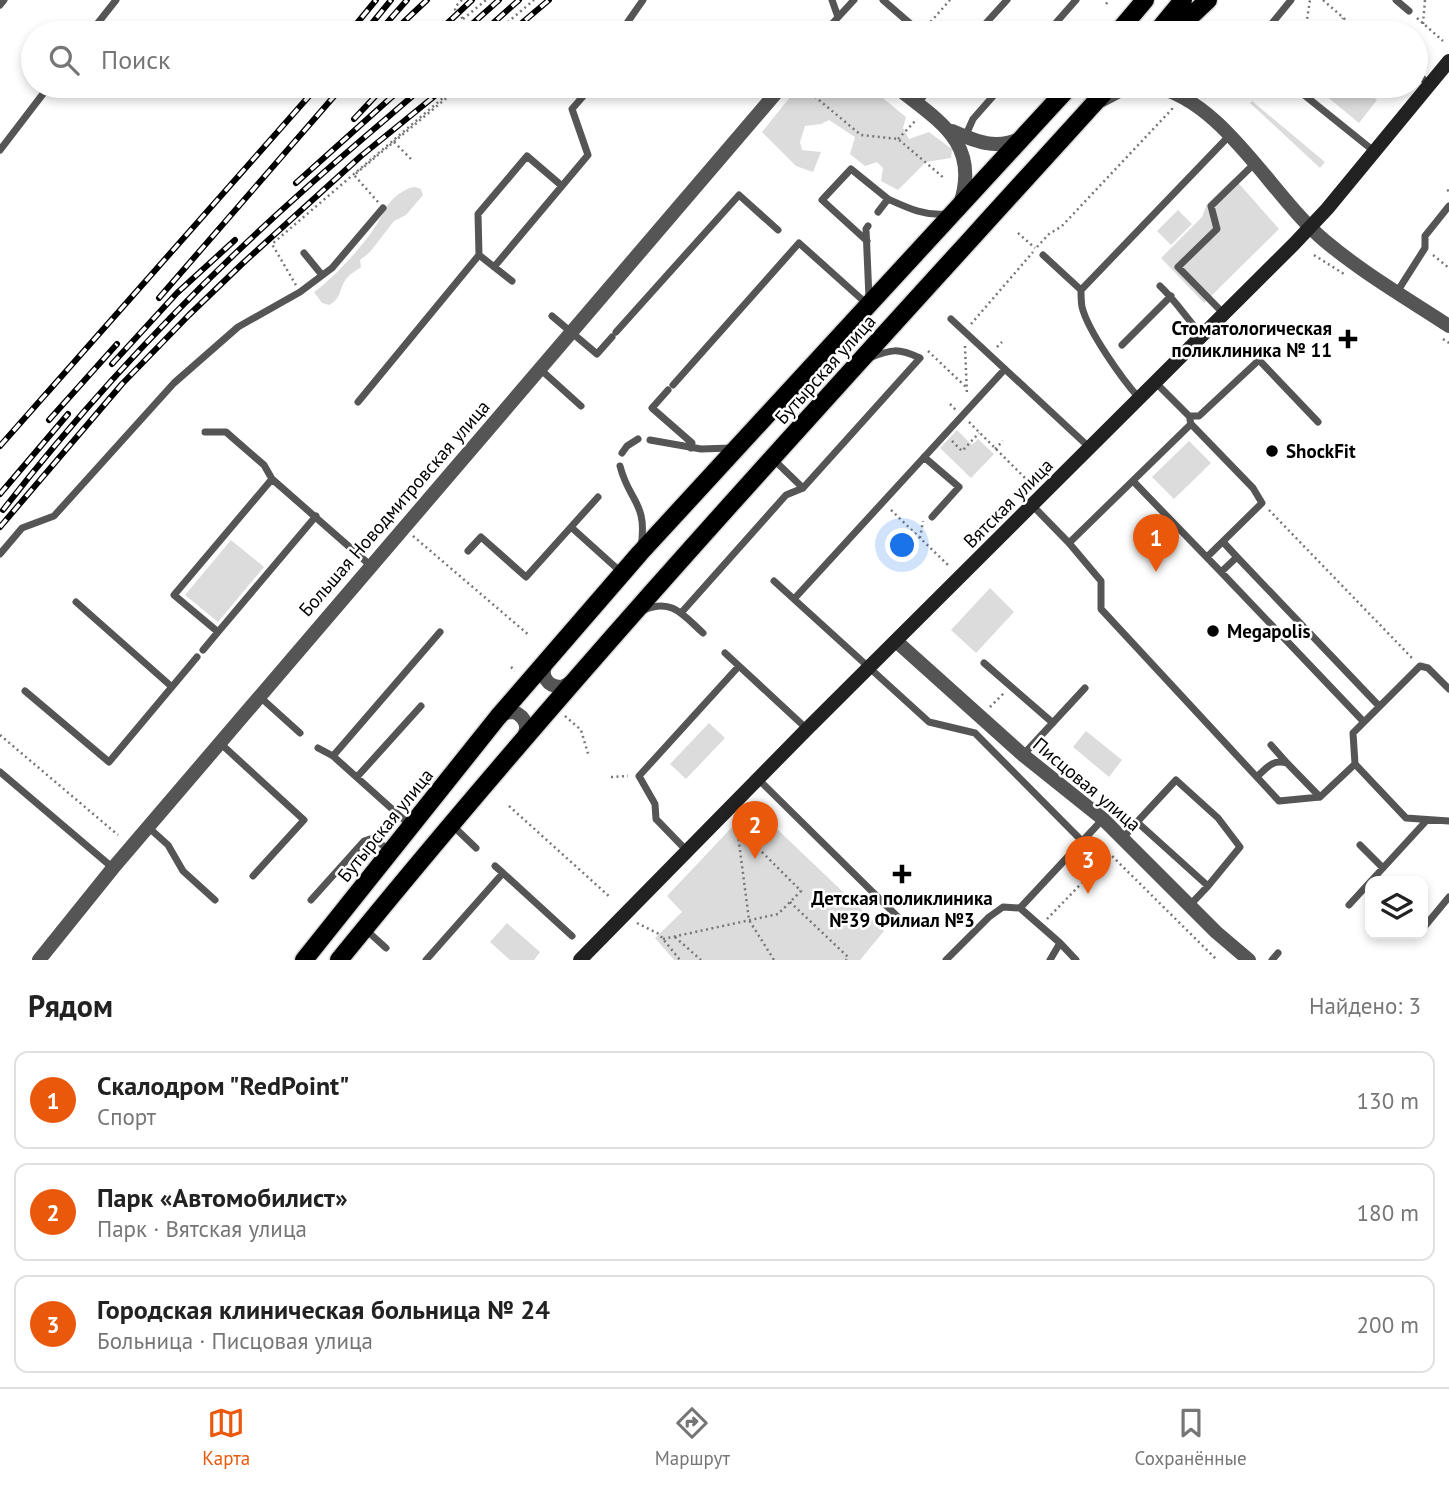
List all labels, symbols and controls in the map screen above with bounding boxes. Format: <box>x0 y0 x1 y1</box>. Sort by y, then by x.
search box <box>21 21 1428 98</box>
icon: search <box>45 41 83 79</box>
text: Поиск <box>101 43 170 76</box>
street label: Бутырская улица <box>770 309 880 429</box>
place label: Стоматологическая поликлиника № 11 <box>1172 316 1332 362</box>
marker: Стоматологическая поликлиника № 11 <box>1338 329 1358 349</box>
street label: Большая Новодмитровская улица <box>293 395 495 621</box>
place label: ShockFit <box>1286 439 1356 463</box>
marker: ShockFit <box>1264 443 1280 459</box>
street label: Вятская улица <box>958 453 1058 553</box>
pin: 1 <box>1133 514 1179 572</box>
your location <box>885 528 919 562</box>
place label: Megapolis <box>1227 619 1311 643</box>
marker: Megapolis <box>1205 623 1221 639</box>
street label: Писцовая улица <box>1028 732 1146 836</box>
street label: Бутырская улица <box>332 763 438 887</box>
pin: 2 <box>732 801 778 859</box>
pin: 3 <box>1065 836 1111 894</box>
marker: Детская поликлиника №39 Филиал №3 <box>892 864 912 884</box>
map controls <box>1365 876 1428 939</box>
button: layers <box>1365 876 1428 939</box>
place label: Детская поликлиника №39 Филиал №3 <box>811 886 993 932</box>
text: Рядом <box>28 986 113 1025</box>
text: Найдено: 3 <box>1309 991 1421 1020</box>
text: Скалодром "RedPoint" <box>97 1069 349 1102</box>
text: 1 <box>46 1086 60 1115</box>
text: 130 m <box>1357 1086 1419 1115</box>
text: Спорт <box>97 1102 156 1131</box>
text: Парк «Автомобилист» <box>97 1181 348 1214</box>
text: 2 <box>46 1198 60 1227</box>
text: 180 m <box>1357 1198 1419 1227</box>
text: Парк · Вятская улица <box>97 1214 307 1243</box>
text: Городская клиническая больница № 24 <box>97 1293 550 1326</box>
text: 3 <box>46 1310 60 1339</box>
text: 200 m <box>1357 1310 1419 1339</box>
text: Больница · Писцовая улица <box>97 1326 373 1355</box>
tab: Карта <box>202 1404 250 1470</box>
tab: Маршрут <box>655 1404 730 1470</box>
tab: Сохранённые <box>1135 1404 1247 1470</box>

